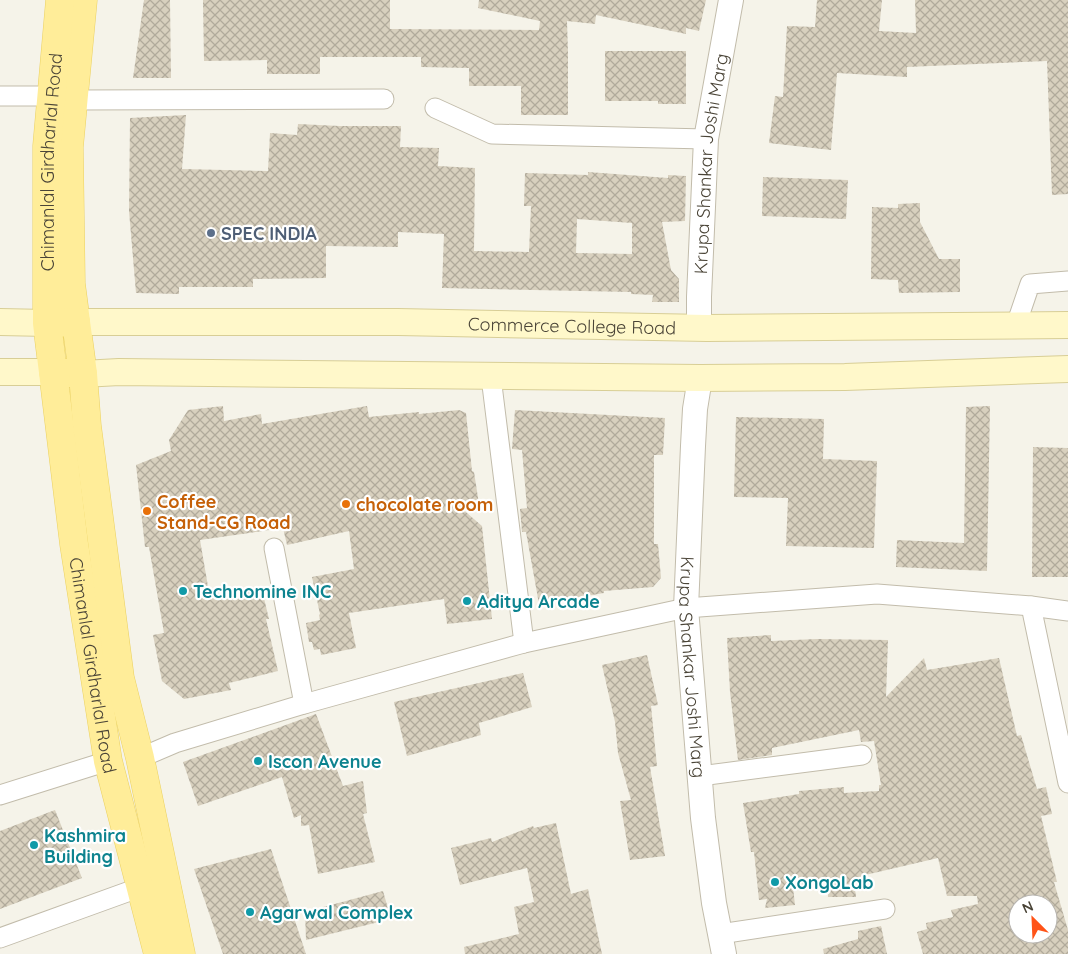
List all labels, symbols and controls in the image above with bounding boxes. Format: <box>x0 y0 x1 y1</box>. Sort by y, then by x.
street label: Krupa Shankar Joshi Marg <box>689 51 733 275</box>
street label: Chimanlal Girdharlal Road <box>35 52 67 271</box>
place label: SPEC INDIA <box>221 222 317 245</box>
marker: SPEC INDIA <box>205 227 217 239</box>
street label: Commerce College Road <box>468 312 676 339</box>
place label: Coffee Stand-CG Road <box>157 490 291 534</box>
place label: chocolate room <box>356 493 493 516</box>
marker: chocolate room <box>340 498 352 510</box>
marker: Coffee Stand-CG Road <box>141 505 153 517</box>
street label: Chimanlal Girdharlal Road <box>65 556 122 776</box>
street label: Krupa Shankar Joshi Marg <box>674 556 711 779</box>
place label: Technomine INC <box>193 580 331 603</box>
marker: Technomine INC <box>177 585 189 597</box>
place label: Aditya Arcade <box>477 590 600 613</box>
marker: Aditya Arcade <box>461 595 473 607</box>
place label: Iscon Avenue <box>268 750 382 773</box>
marker: Iscon Avenue <box>252 755 264 767</box>
place label: Kashmira Building <box>44 824 126 868</box>
marker: Kashmira Building <box>28 839 40 851</box>
place label: XongoLab <box>785 871 874 894</box>
marker: XongoLab <box>769 876 781 888</box>
north arrow <box>1008 894 1058 944</box>
text: N <box>1019 897 1036 917</box>
place label: Agarwal Complex <box>260 901 413 924</box>
marker: Agarwal Complex <box>244 906 256 918</box>

